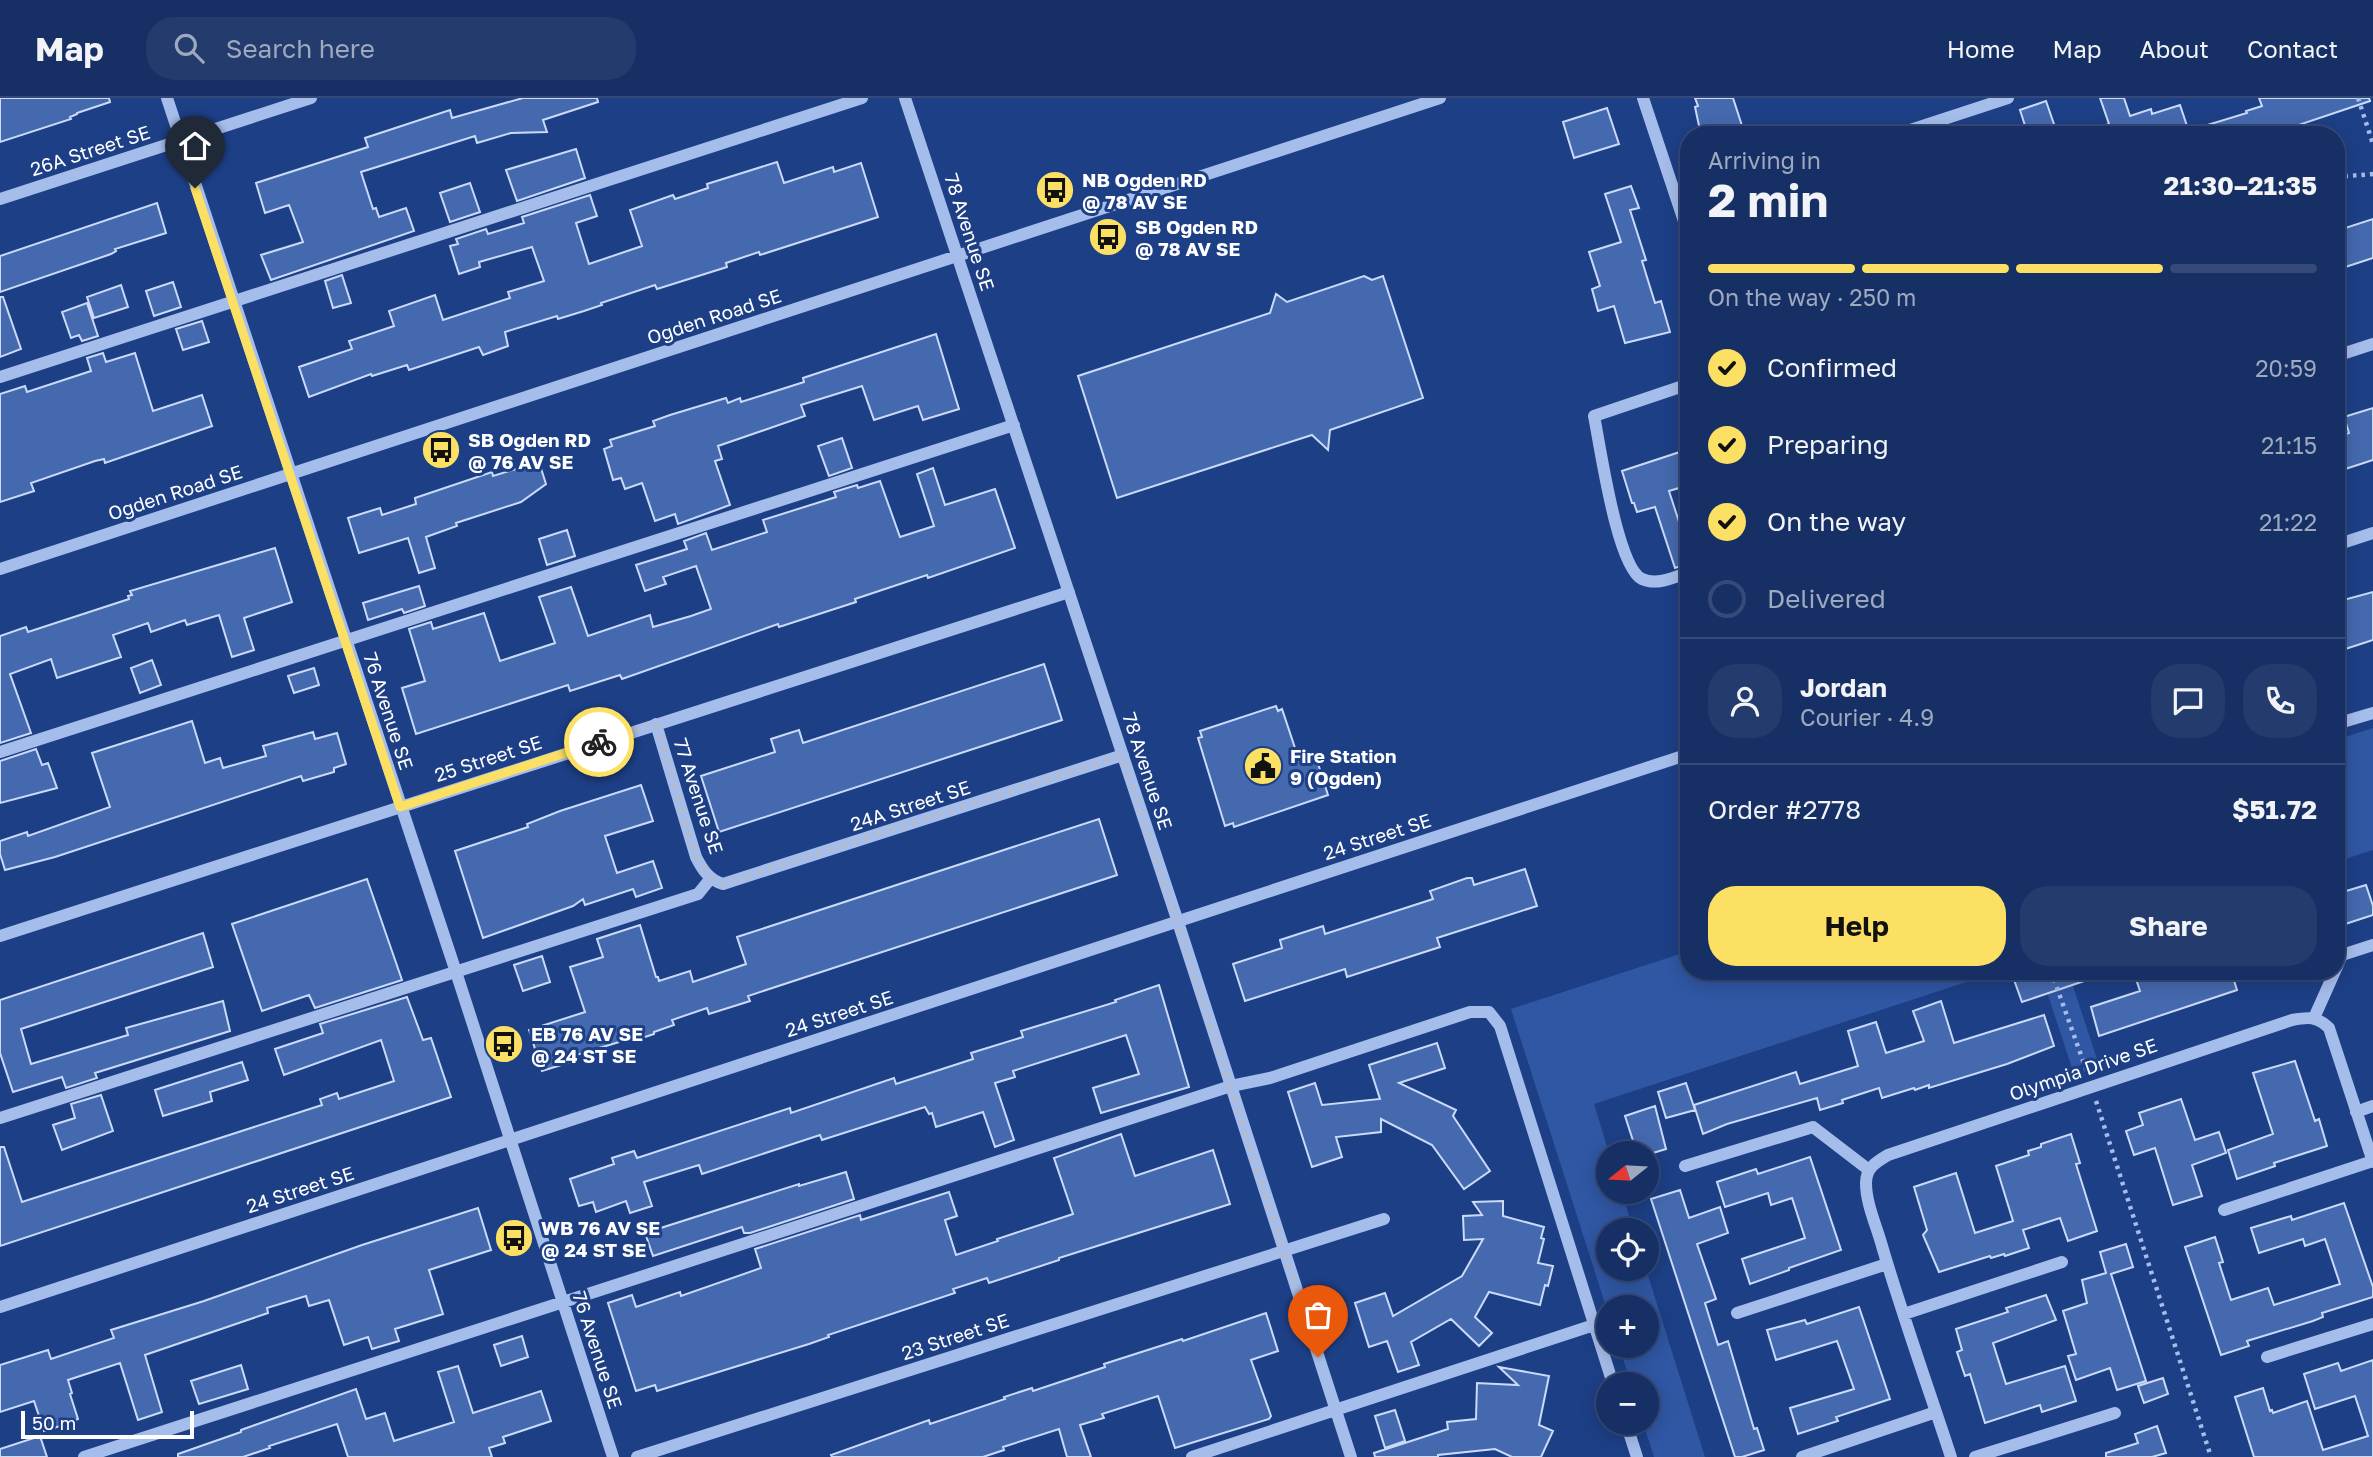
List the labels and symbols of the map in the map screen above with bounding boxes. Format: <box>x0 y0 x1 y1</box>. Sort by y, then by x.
pin <box>165 116 225 188</box>
street label: 26A Street SE <box>27 120 153 180</box>
place label: NB Ogden RD @ 78 AV SE <box>1082 168 1207 213</box>
bus stop icon: NB Ogden RD @ 78 AV SE <box>1034 169 1076 211</box>
street label: 78 Avenue SE <box>940 170 1000 294</box>
place label: SB Ogden RD @ 78 AV SE <box>1135 215 1258 260</box>
bus stop icon: SB Ogden RD @ 78 AV SE <box>1087 216 1129 258</box>
street label: Ogden Road SE <box>644 283 784 349</box>
place label: SB Ogden RD @ 76 AV SE <box>468 428 591 473</box>
bus stop icon: SB Ogden RD @ 76 AV SE <box>420 429 462 471</box>
street label: Ogden Road SE <box>105 459 245 525</box>
street label: 76 Avenue SE <box>359 649 419 773</box>
courier <box>564 707 634 777</box>
street label: 78 Avenue SE <box>1118 709 1178 833</box>
street label: 25 Street SE <box>431 730 545 786</box>
street label: 77 Avenue SE <box>669 735 729 857</box>
place label: Fire Station 9 (Ogden) <box>1290 744 1396 789</box>
public building icon: Fire Station 9 (Ogden) <box>1242 745 1284 787</box>
street label: 24A Street SE <box>847 775 973 835</box>
street label: 24 Street SE <box>1320 808 1434 864</box>
street label: 24 Street SE <box>782 985 896 1041</box>
place label: EB 76 AV SE @ 24 ST SE <box>531 1022 643 1067</box>
bus stop icon: EB 76 AV SE @ 24 ST SE <box>483 1023 525 1065</box>
street label: Olympia Drive SE <box>2006 1033 2160 1105</box>
north arrow <box>1596 1141 1659 1204</box>
street label: 24 Street SE <box>243 1161 357 1217</box>
place label: WB 76 AV SE @ 24 ST SE <box>541 1216 660 1261</box>
bus stop icon: WB 76 AV SE @ 24 ST SE <box>493 1217 535 1259</box>
pin <box>1288 1285 1348 1357</box>
street label: 76 Avenue SE <box>568 1288 628 1412</box>
street label: 23 Street SE <box>898 1308 1012 1364</box>
scale bar <box>21 1408 194 1440</box>

